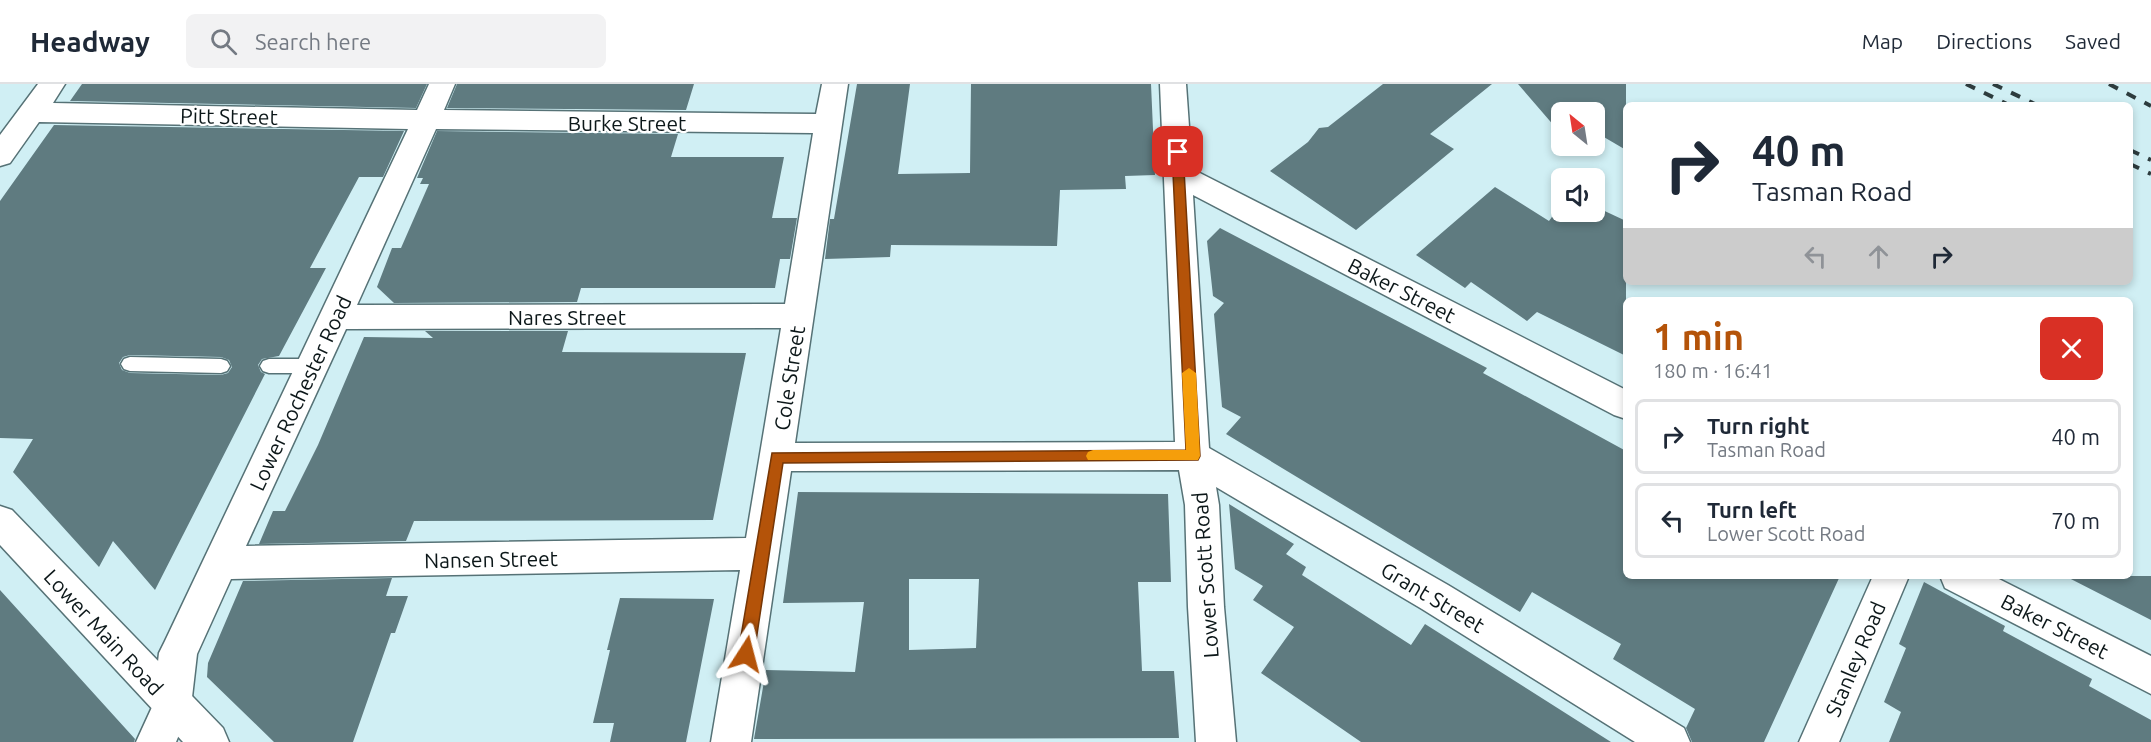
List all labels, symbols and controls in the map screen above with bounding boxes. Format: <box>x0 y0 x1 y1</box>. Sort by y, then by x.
search box <box>186 14 606 68</box>
icon: search <box>207 25 240 58</box>
text: Headway <box>30 26 150 57</box>
text: Search here <box>255 29 371 54</box>
text: Map <box>1862 29 1903 53</box>
text: Directions <box>1936 29 2032 53</box>
text: Saved <box>2065 29 2121 53</box>
north arrow <box>1551 102 1605 156</box>
map controls <box>1551 102 1605 222</box>
street label: Pitt Street <box>180 103 278 129</box>
street label: Burke Street <box>568 111 686 135</box>
pin <box>1152 126 1203 177</box>
icon: right <box>1653 126 1731 204</box>
text: 40 m <box>1752 127 1846 174</box>
icon: arrive <box>1161 135 1194 168</box>
button: sound <box>1551 168 1605 222</box>
text: Tasman Road <box>1752 176 1913 206</box>
icon: left <box>1799 240 1832 273</box>
icon: ahead <box>1862 240 1895 273</box>
icon: right <box>1925 240 1958 273</box>
street label: Baker Street <box>1344 253 1460 327</box>
street label: Lower Rochester Road <box>244 292 356 494</box>
street label: Nares Street <box>508 305 626 329</box>
text: 1 min <box>1653 316 1744 357</box>
button: close <box>2040 317 2103 380</box>
street label: Cole Street <box>769 324 809 432</box>
text: 180 m · 16:41 <box>1653 359 1773 382</box>
text: Turn right <box>1707 413 1809 438</box>
icon: right <box>1656 420 1689 453</box>
text: 40 m <box>2051 424 2100 449</box>
text: Tasman Road <box>1707 438 1826 461</box>
street label: Lower Scott Road <box>1187 491 1223 659</box>
text: Turn left <box>1707 497 1797 522</box>
icon: left <box>1656 504 1689 537</box>
text: 70 m <box>2051 508 2100 533</box>
text: Lower Scott Road <box>1707 522 1865 545</box>
street label: Nansen Street <box>424 546 558 572</box>
street label: Grant Street <box>1377 557 1489 637</box>
street label: Lower Main Road <box>40 564 168 700</box>
street label: Baker Street <box>1997 589 2113 663</box>
street label: Stanley Road <box>1820 598 1890 720</box>
position arrow <box>714 622 778 686</box>

